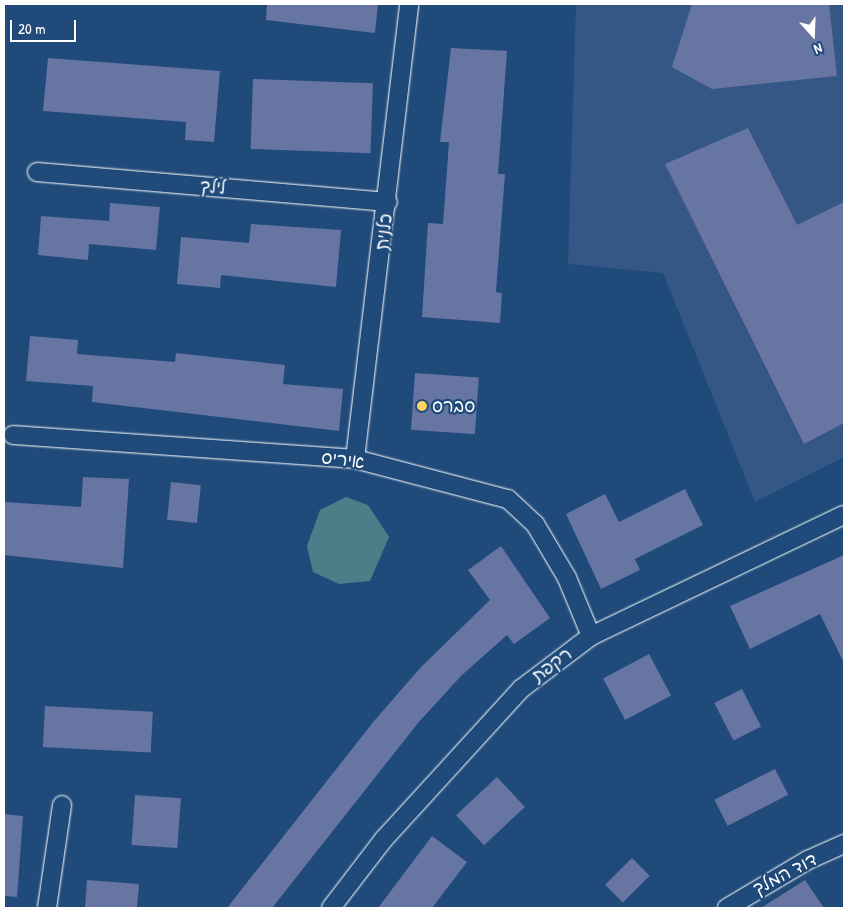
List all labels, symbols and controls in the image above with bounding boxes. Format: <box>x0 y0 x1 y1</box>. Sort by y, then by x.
scale bar <box>12 10 79 42</box>
north arrow <box>788 10 838 60</box>
text: 20 m <box>18 18 45 39</box>
text: N <box>812 39 825 60</box>
street label: לילך <box>199 175 227 199</box>
street label: כלנית <box>371 212 397 252</box>
place label: סברס <box>432 395 475 417</box>
marker: סברס <box>416 400 428 412</box>
street label: איריס <box>320 447 366 473</box>
street label: רקפת <box>528 643 576 687</box>
street label: דוד המלך <box>749 848 821 900</box>

